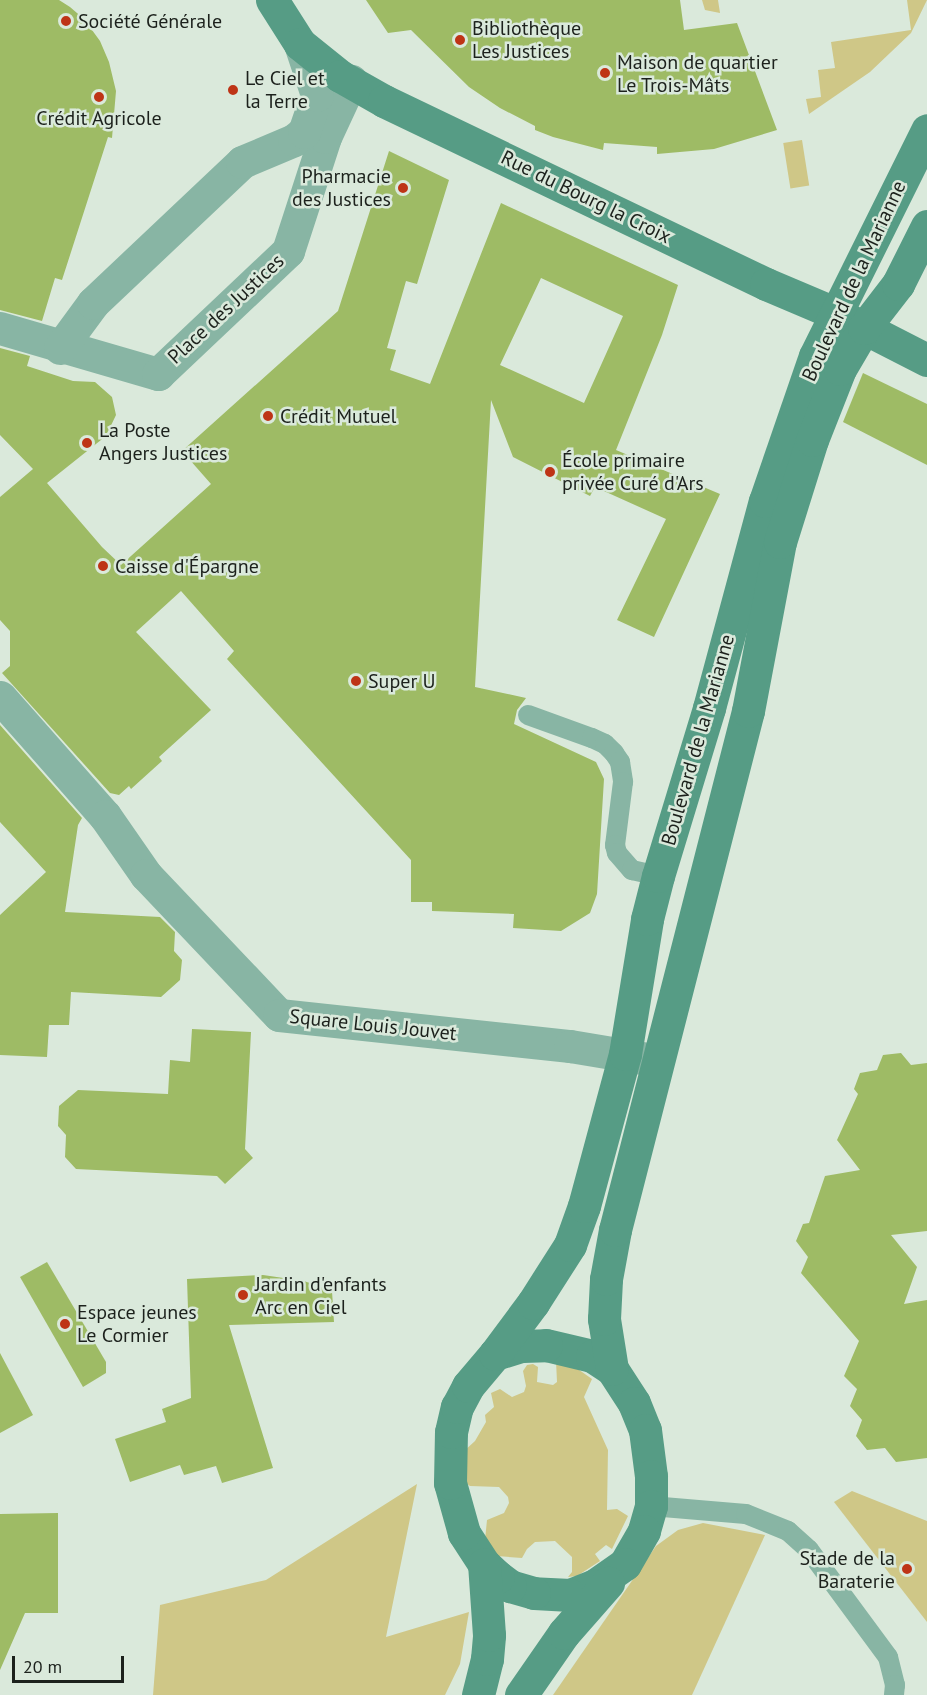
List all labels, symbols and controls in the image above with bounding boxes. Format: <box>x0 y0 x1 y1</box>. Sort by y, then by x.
place label: Société Générale <box>78 9 222 33</box>
marker: Société Générale <box>59 14 73 28</box>
place label: Bibliothèque Les Justices <box>472 16 581 63</box>
marker: Bibliothèque Les Justices <box>453 33 467 47</box>
place label: Maison de quartier Le Trois-Mâts <box>617 50 778 97</box>
place label: Le Ciel et la Terre <box>245 66 325 113</box>
marker: Maison de quartier Le Trois-Mâts <box>598 66 612 80</box>
marker: Le Ciel et la Terre <box>226 83 240 97</box>
marker: Crédit Agricole <box>92 90 106 104</box>
place label: Crédit Agricole <box>36 106 162 130</box>
street label: Rue du Bourg la Croix <box>497 145 675 249</box>
place label: Pharmacie des Justices <box>292 164 391 211</box>
street label: Boulevard de la Marianne <box>797 177 911 385</box>
marker: Pharmacie des Justices <box>396 181 410 195</box>
street label: Place des Justices <box>163 249 289 369</box>
place label: Crédit Mutuel <box>280 404 396 428</box>
marker: Crédit Mutuel <box>261 409 275 423</box>
place label: La Poste Angers Justices <box>99 419 227 466</box>
marker: La Poste Angers Justices <box>80 436 94 450</box>
place label: École primaire privée Curé d'Ars <box>562 448 704 495</box>
marker: École primaire privée Curé d'Ars <box>543 465 557 479</box>
place label: Caisse d'Épargne <box>115 554 259 578</box>
marker: Caisse d'Épargne <box>96 559 110 573</box>
street label: Boulevard de la Marianne <box>656 632 740 848</box>
place label: Super U <box>368 669 436 693</box>
marker: Super U <box>349 674 363 688</box>
street label: Square Louis Jouvet <box>288 1004 458 1046</box>
place label: Jardin d'enfants Arc en Ciel <box>255 1272 387 1319</box>
marker: Jardin d'enfants Arc en Ciel <box>236 1288 250 1302</box>
place label: Espace jeunes Le Cormier <box>77 1300 197 1347</box>
marker: Espace jeunes Le Cormier <box>58 1317 72 1331</box>
place label: Stade de la Baraterie <box>799 1546 895 1593</box>
marker: Stade de la Baraterie <box>900 1562 914 1576</box>
scale bar <box>15 1644 128 1682</box>
text: 20 m <box>23 1655 62 1678</box>

